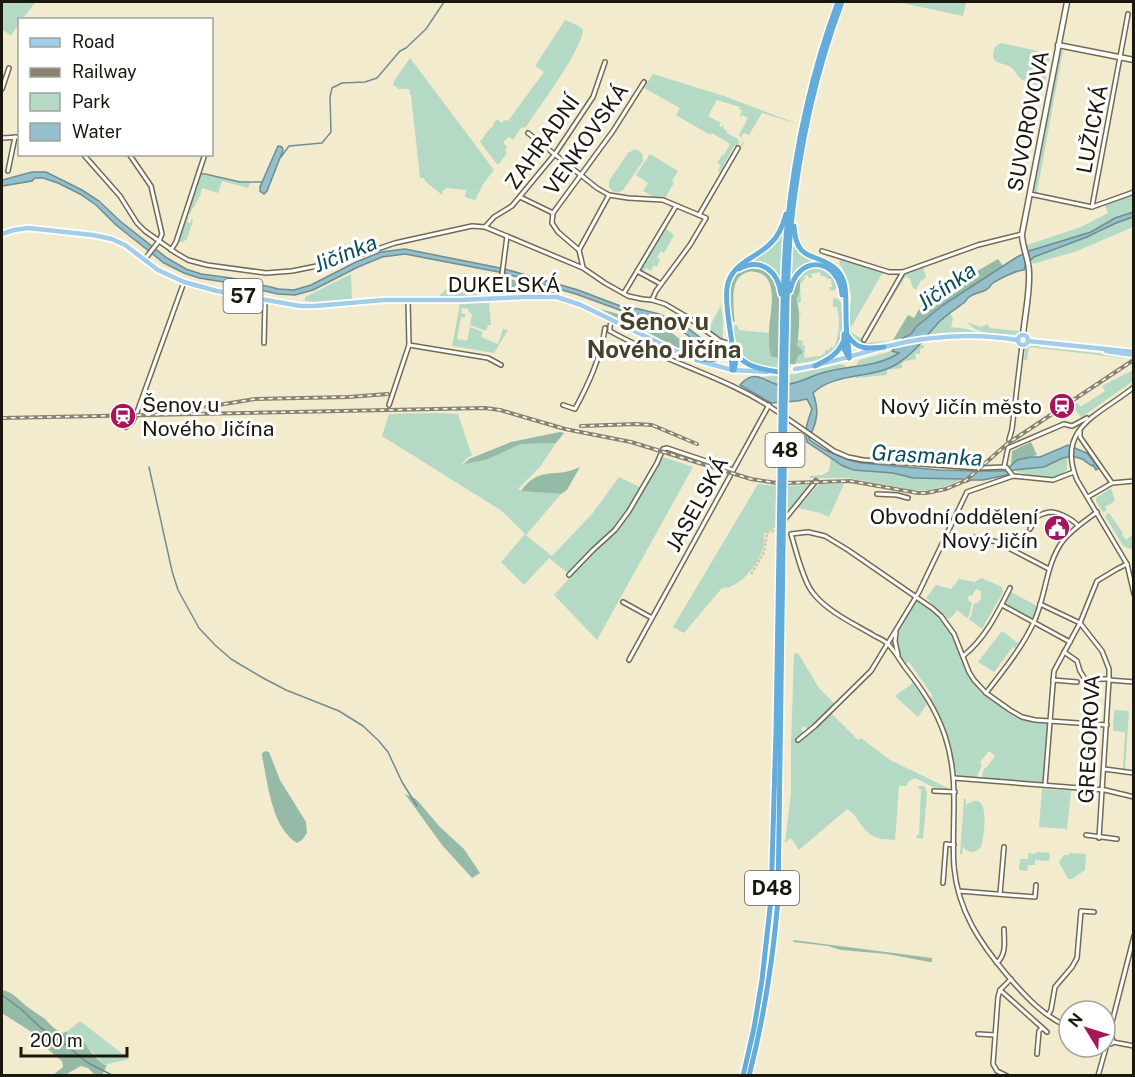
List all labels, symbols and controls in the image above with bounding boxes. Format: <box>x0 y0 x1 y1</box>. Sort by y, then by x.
legend <box>18 18 213 156</box>
text: Road <box>72 31 115 52</box>
street label: SUVOROVOVA <box>1002 49 1054 193</box>
text: Railway <box>72 61 137 82</box>
street label: VENKOVSKÁ <box>539 79 634 199</box>
street label: LUŽICKÁ <box>1071 82 1113 175</box>
street label: ZAHRADNÍ <box>500 89 585 194</box>
text: Park <box>72 91 110 112</box>
text: Water <box>72 121 122 142</box>
water label: Jičínka <box>309 229 381 277</box>
water label: Jičínka <box>911 256 981 316</box>
street label: DUKELSKÁ <box>448 272 560 297</box>
road number: 57 <box>224 279 262 313</box>
district label: Šenov u Nového Jičína <box>587 307 741 363</box>
station icon: Nový Jičín město <box>1047 391 1077 421</box>
place label: Šenov u Nového Jičína <box>142 392 274 441</box>
place label: Nový Jičín město <box>880 394 1042 419</box>
station icon: Šenov u Nového Jičína <box>108 401 138 431</box>
road number: 48 <box>766 433 804 467</box>
water label: Grasmanka <box>871 439 983 471</box>
street label: JASELSKÁ <box>661 452 733 556</box>
place label: Obvodní oddělení Nový Jičín <box>870 504 1039 553</box>
public building icon: Obvodní oddělení Nový Jičín <box>1042 513 1072 543</box>
street label: GREGOROVA <box>1073 674 1105 804</box>
road number: D48 <box>745 871 799 905</box>
north arrow <box>1057 999 1117 1059</box>
text: N <box>1064 1009 1087 1031</box>
scale bar <box>21 1020 128 1058</box>
text: 200 m <box>30 1030 83 1051</box>

